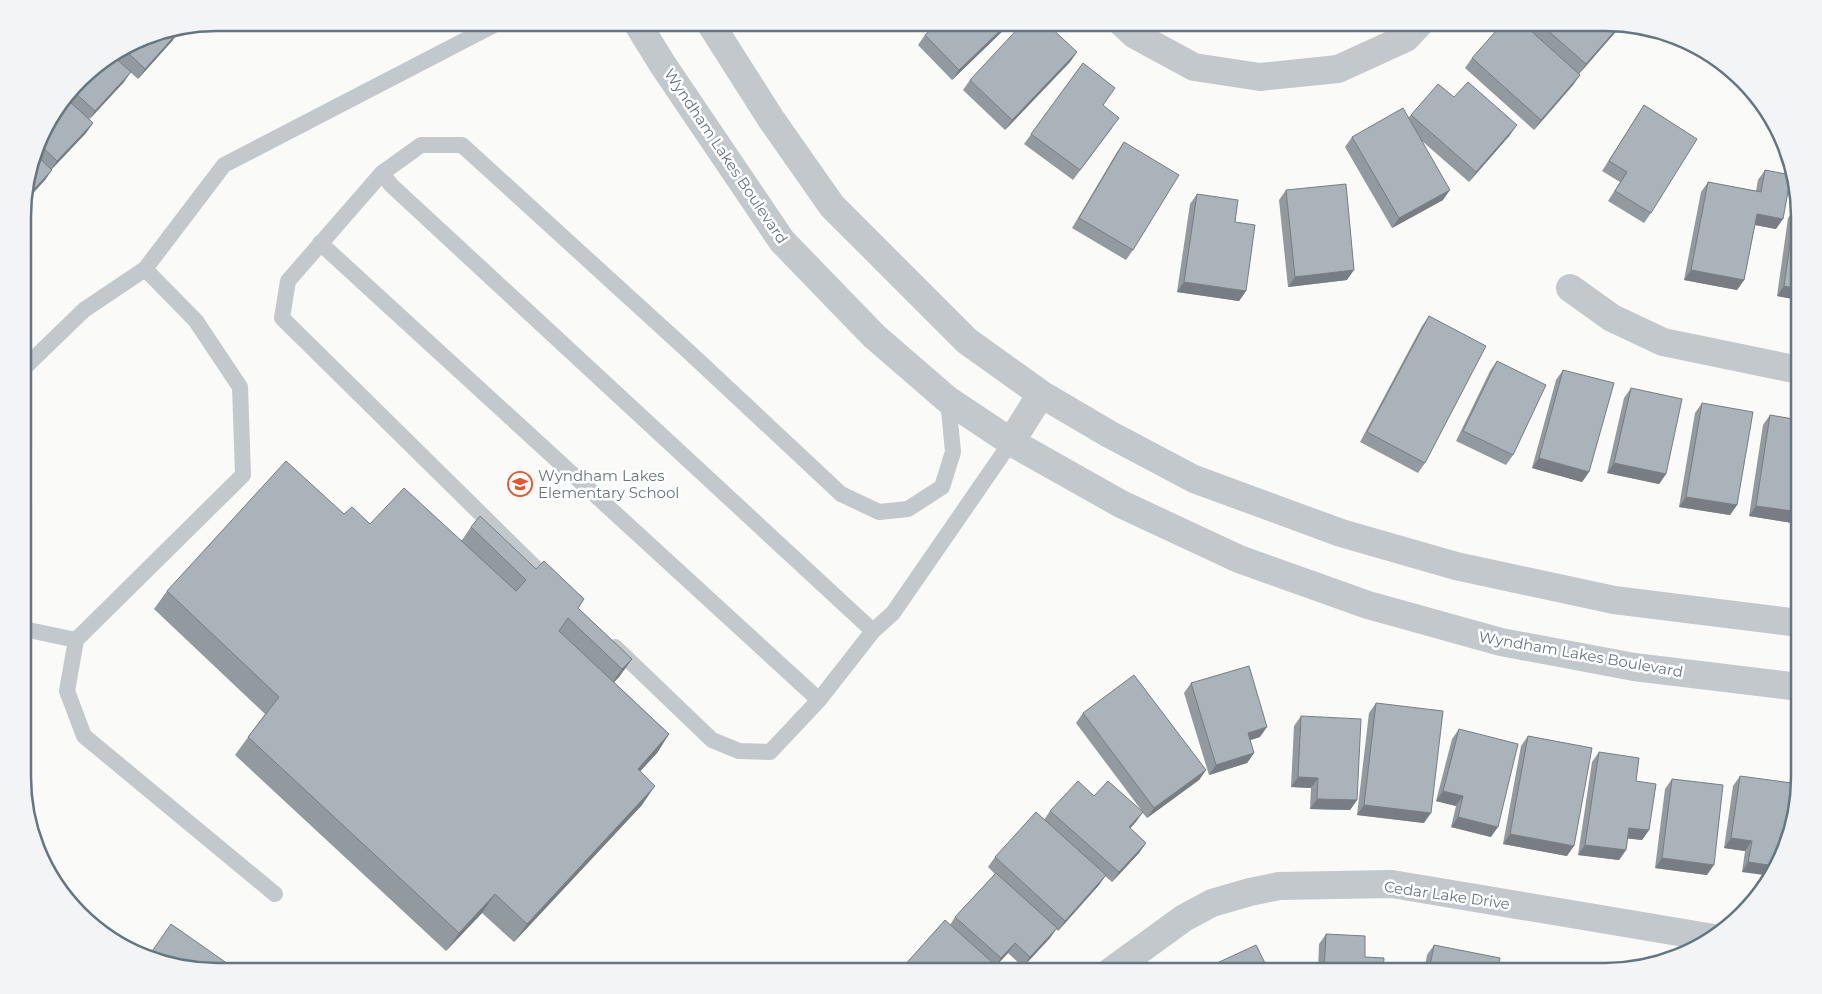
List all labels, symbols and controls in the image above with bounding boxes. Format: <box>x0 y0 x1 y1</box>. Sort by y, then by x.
street label: Wyndham Lakes Boulevard <box>660 65 792 247</box>
place label: Wyndham Lakes Elementary School <box>538 466 679 502</box>
school or university icon: Wyndham Lakes Elementary School <box>507 471 533 497</box>
street label: Wyndham Lakes Boulevard <box>1477 627 1685 681</box>
street label: Cedar Lake Drive <box>1383 877 1511 913</box>

